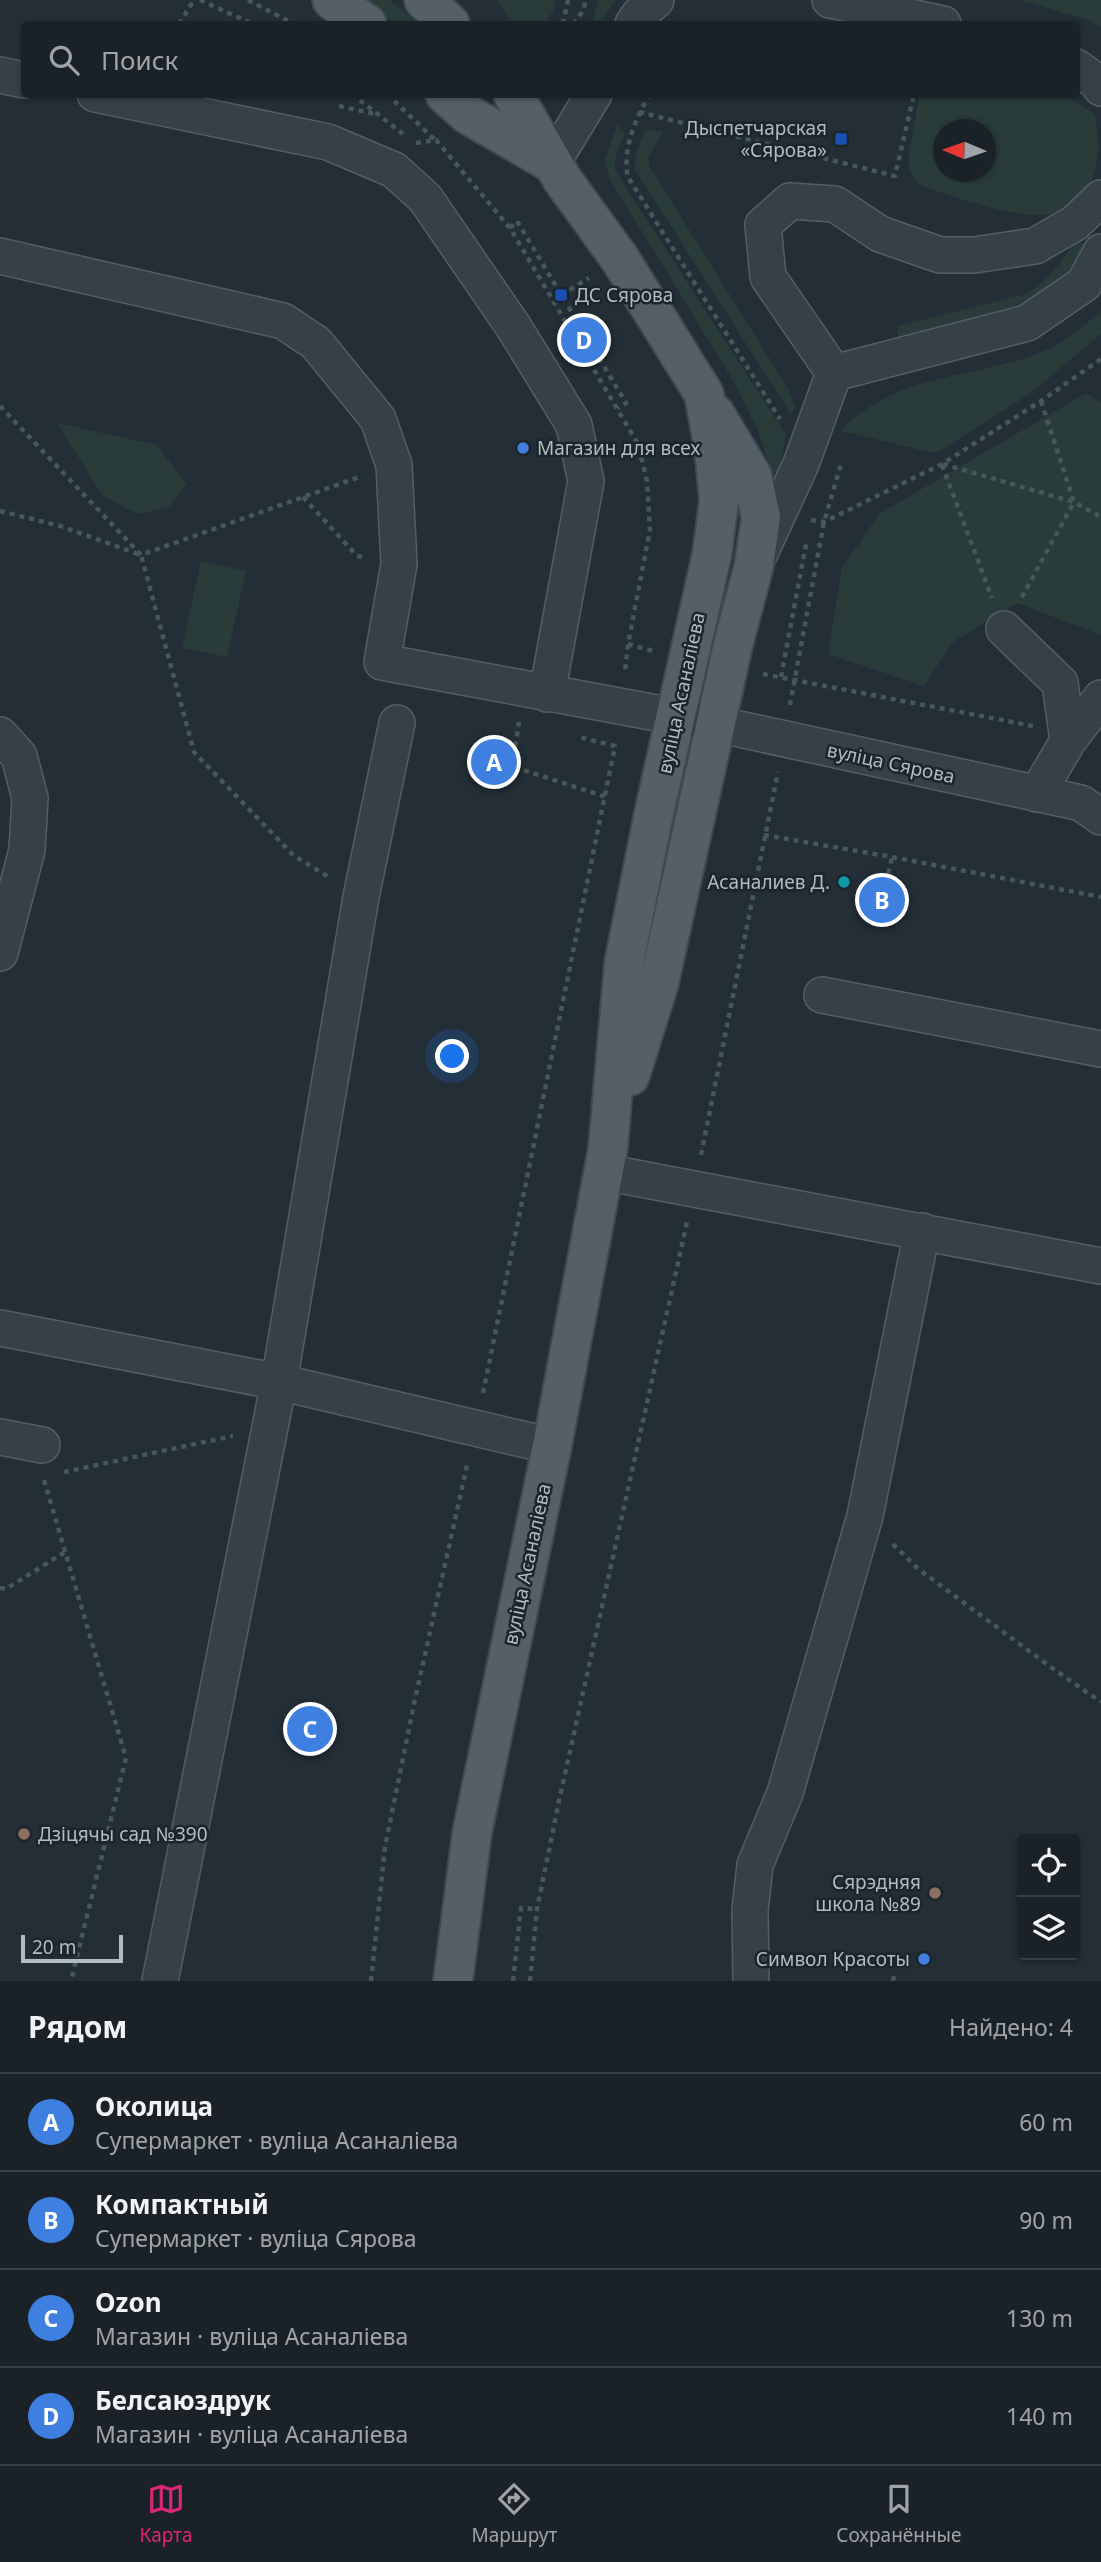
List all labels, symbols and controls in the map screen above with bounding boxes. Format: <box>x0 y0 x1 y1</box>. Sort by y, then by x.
search box <box>21 21 1080 98</box>
icon: search <box>45 41 83 79</box>
text: Поиск <box>101 42 178 78</box>
place label: Дыспетчарская «Сярова» <box>685 115 827 163</box>
north arrow <box>933 119 996 182</box>
marker: Дыспетчарская «Сярова» <box>833 131 849 147</box>
place label: ДС Сярова <box>575 282 673 308</box>
marker: ДС Сярова <box>553 287 569 303</box>
pin: D <box>561 314 607 366</box>
place label: Магазин для всех <box>537 435 700 461</box>
marker: Магазин для всех <box>515 440 531 456</box>
street label: вуліца Асаналіева <box>651 610 711 776</box>
pin: A <box>471 736 517 788</box>
street label: вуліца Сярова <box>825 737 957 789</box>
place label: Асаналиев Д. <box>707 869 830 895</box>
marker: Асаналиев Д. <box>836 874 852 890</box>
pin: B <box>859 874 905 926</box>
your location <box>435 1039 469 1073</box>
street label: вуліца Асаналіева <box>497 1481 557 1647</box>
pin: C <box>287 1703 333 1755</box>
place label: Дзіцячы сад №390 <box>38 1821 208 1847</box>
marker: Дзіцячы сад №390 <box>16 1826 32 1842</box>
map controls <box>1017 1834 1080 1960</box>
button: locate <box>1017 1834 1080 1897</box>
place label: Сярэдняя школа №89 <box>815 1869 921 1917</box>
marker: Сярэдняя школа №89 <box>927 1885 943 1901</box>
button: layers <box>1017 1897 1080 1960</box>
scale bar <box>21 1932 122 1964</box>
text: 20 m <box>32 1934 76 1960</box>
place label: Символ Красоты <box>756 1946 910 1972</box>
marker: Символ Красоты <box>916 1951 932 1967</box>
text: Рядом <box>28 2006 127 2047</box>
text: Найдено: 4 <box>949 2011 1073 2043</box>
text: Околица <box>95 2088 213 2124</box>
text: A <box>43 2106 59 2138</box>
text: 60 m <box>1019 2106 1073 2138</box>
text: Супермаркет · вуліца Асаналіева <box>95 2124 458 2156</box>
text: Компактный <box>95 2186 269 2222</box>
text: B <box>43 2204 59 2236</box>
text: 90 m <box>1019 2204 1073 2236</box>
text: Супермаркет · вуліца Сярова <box>95 2222 416 2254</box>
text: Ozon <box>95 2284 162 2320</box>
text: C <box>44 2302 58 2334</box>
text: 130 m <box>1006 2302 1073 2334</box>
text: Магазин · вуліца Асаналіева <box>95 2320 408 2352</box>
text: Белсаюздрук <box>95 2382 271 2418</box>
text: D <box>43 2400 59 2432</box>
text: 140 m <box>1006 2400 1073 2432</box>
text: Магазин · вуліца Асаналіева <box>95 2418 408 2450</box>
tab: Карта <box>139 2480 193 2548</box>
tab: Маршрут <box>471 2480 557 2548</box>
tab: Сохранённые <box>836 2480 962 2548</box>

